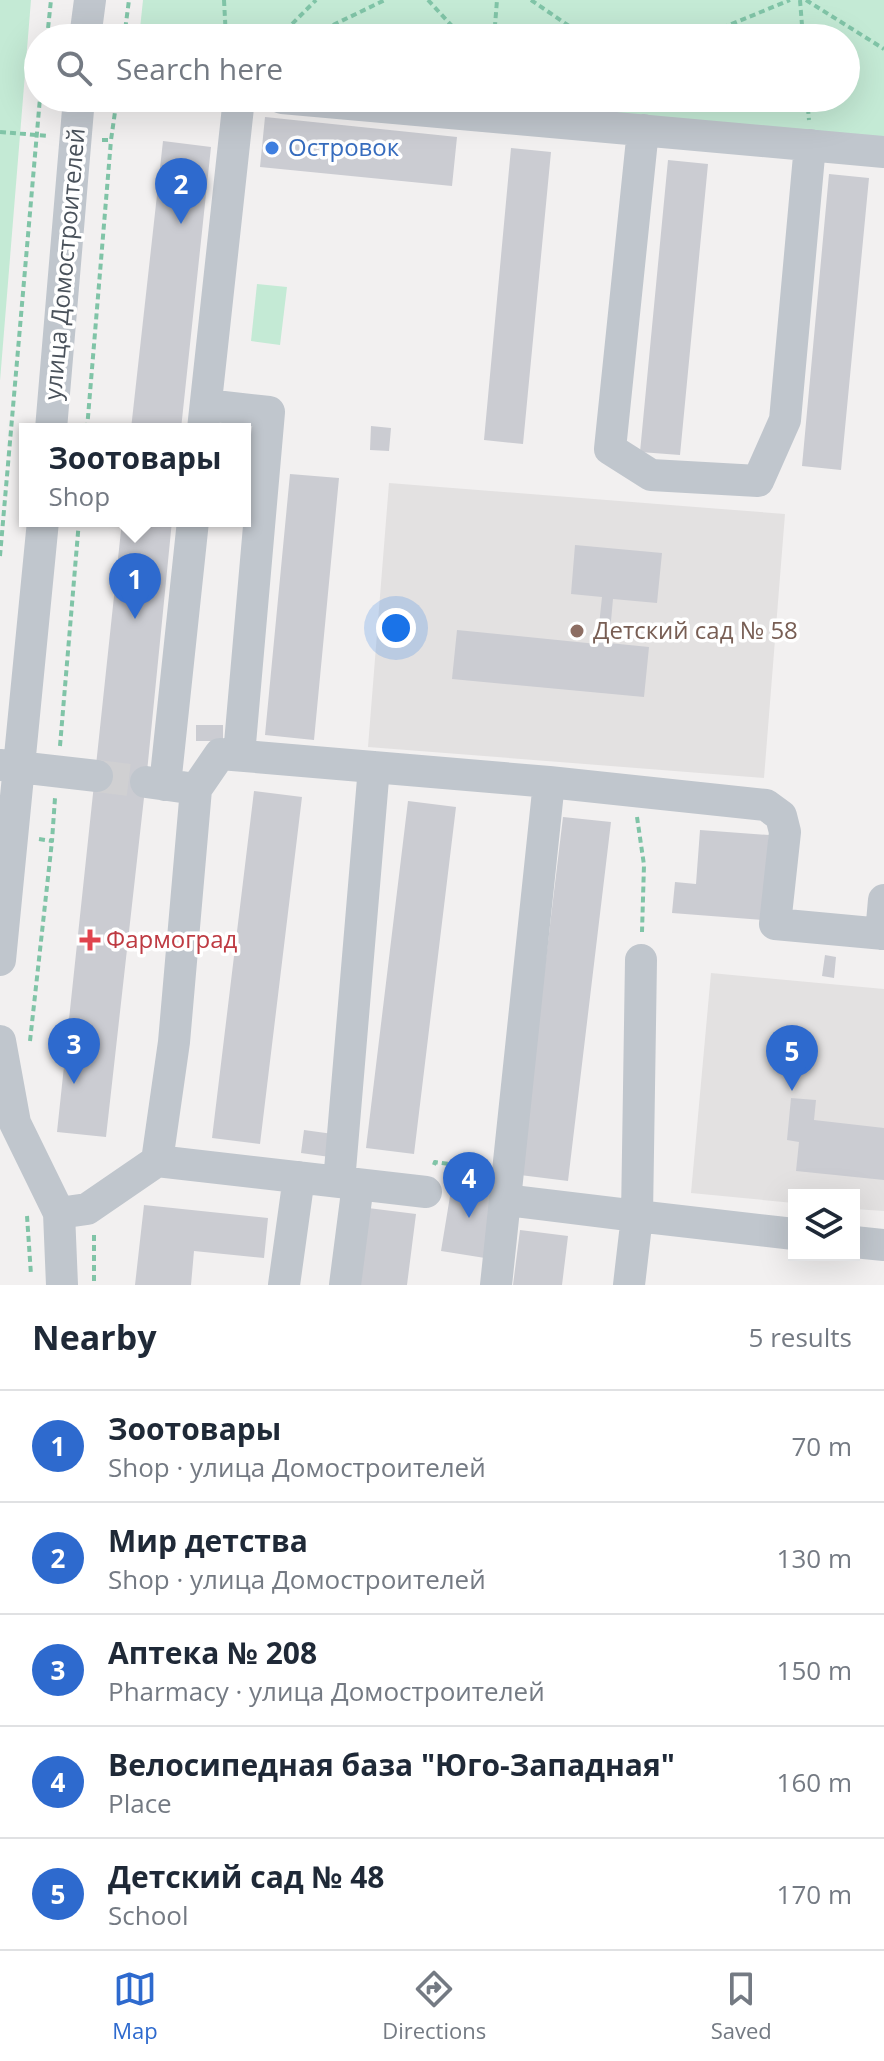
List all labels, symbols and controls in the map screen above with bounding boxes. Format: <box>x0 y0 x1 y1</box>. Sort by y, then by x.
search box <box>24 24 860 112</box>
icon: search <box>52 46 96 90</box>
text: Search here <box>116 48 283 89</box>
street label: улица Домостроителей <box>35 126 92 401</box>
place label: Островок <box>288 130 400 163</box>
marker: Островок <box>263 139 281 157</box>
pin: 2 <box>155 158 207 224</box>
popup <box>19 423 251 527</box>
text: Зоотовары <box>48 437 222 478</box>
text: Shop <box>48 478 110 514</box>
pin: 1 <box>109 553 161 619</box>
your location <box>376 608 416 648</box>
place label: Детский сад № 58 <box>593 613 798 646</box>
marker: Детский сад № 58 <box>568 622 586 640</box>
place label: Фармоград <box>106 922 238 955</box>
marker: Фармоград <box>81 931 99 949</box>
pin: 3 <box>48 1018 100 1084</box>
pin: 5 <box>766 1025 818 1091</box>
pin: 4 <box>443 1152 495 1218</box>
map controls <box>788 1189 860 1261</box>
button: layers <box>788 1189 860 1261</box>
text: Nearby <box>32 1314 157 1360</box>
text: 5 results <box>749 1319 852 1355</box>
text: Зоотовары <box>108 1408 281 1449</box>
text: 1 <box>51 1428 65 1464</box>
text: 70 m <box>791 1428 852 1464</box>
text: Shop · улица Домостроителей <box>108 1449 486 1485</box>
text: Мир детства <box>108 1520 308 1561</box>
text: 2 <box>51 1540 65 1576</box>
text: 130 m <box>777 1540 852 1576</box>
text: Shop · улица Домостроителей <box>108 1561 486 1597</box>
text: Аптека № 208 <box>108 1632 317 1673</box>
text: 3 <box>51 1652 65 1688</box>
text: 150 m <box>777 1652 852 1688</box>
text: Pharmacy · улица Домостроителей <box>108 1673 545 1709</box>
text: Велосипедная база "Юго-Западная" <box>108 1744 675 1785</box>
text: 4 <box>51 1764 65 1800</box>
text: 160 m <box>777 1764 852 1800</box>
text: Place <box>108 1785 172 1821</box>
text: Детский сад № 48 <box>108 1856 384 1897</box>
text: 5 <box>51 1876 65 1912</box>
text: 170 m <box>777 1876 852 1912</box>
text: School <box>108 1897 189 1933</box>
tab: Map <box>112 1967 158 2045</box>
tab: Directions <box>382 1967 486 2045</box>
tab: Saved <box>711 1967 772 2045</box>

